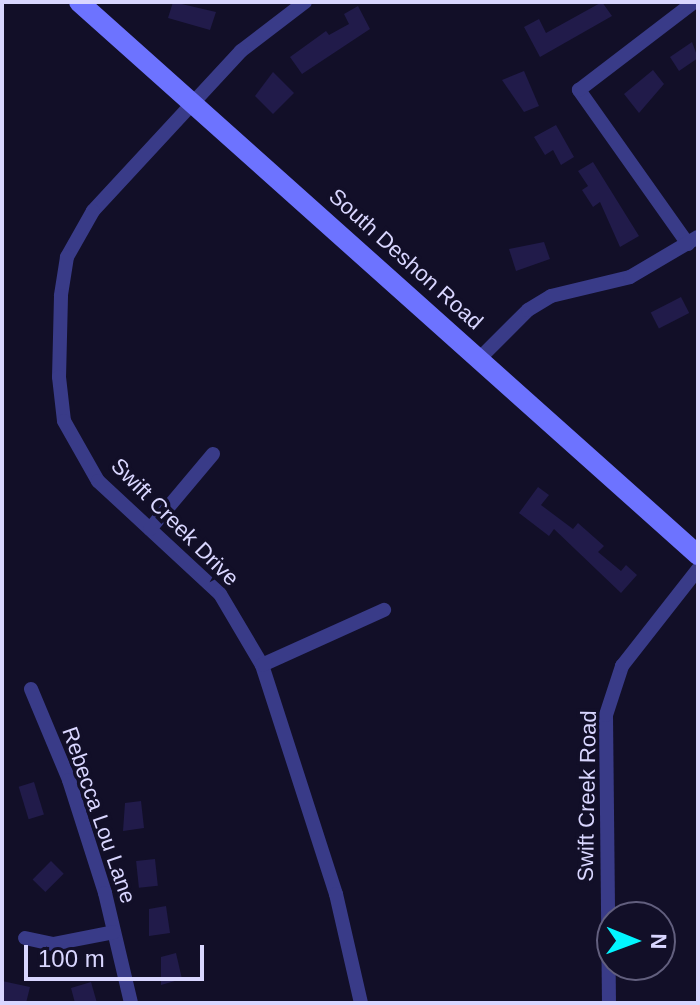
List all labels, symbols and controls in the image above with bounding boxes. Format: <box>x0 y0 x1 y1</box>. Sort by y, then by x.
street label: South Deshon Road <box>324 183 488 335</box>
street label: Swift Creek Drive <box>106 453 244 591</box>
street label: Swift Creek Road <box>572 710 602 882</box>
street label: Rebecca Lou Lane <box>56 723 142 907</box>
north arrow <box>596 901 676 981</box>
scale bar <box>28 929 208 979</box>
text: N <box>646 933 671 950</box>
text: 100 m <box>38 945 105 972</box>

